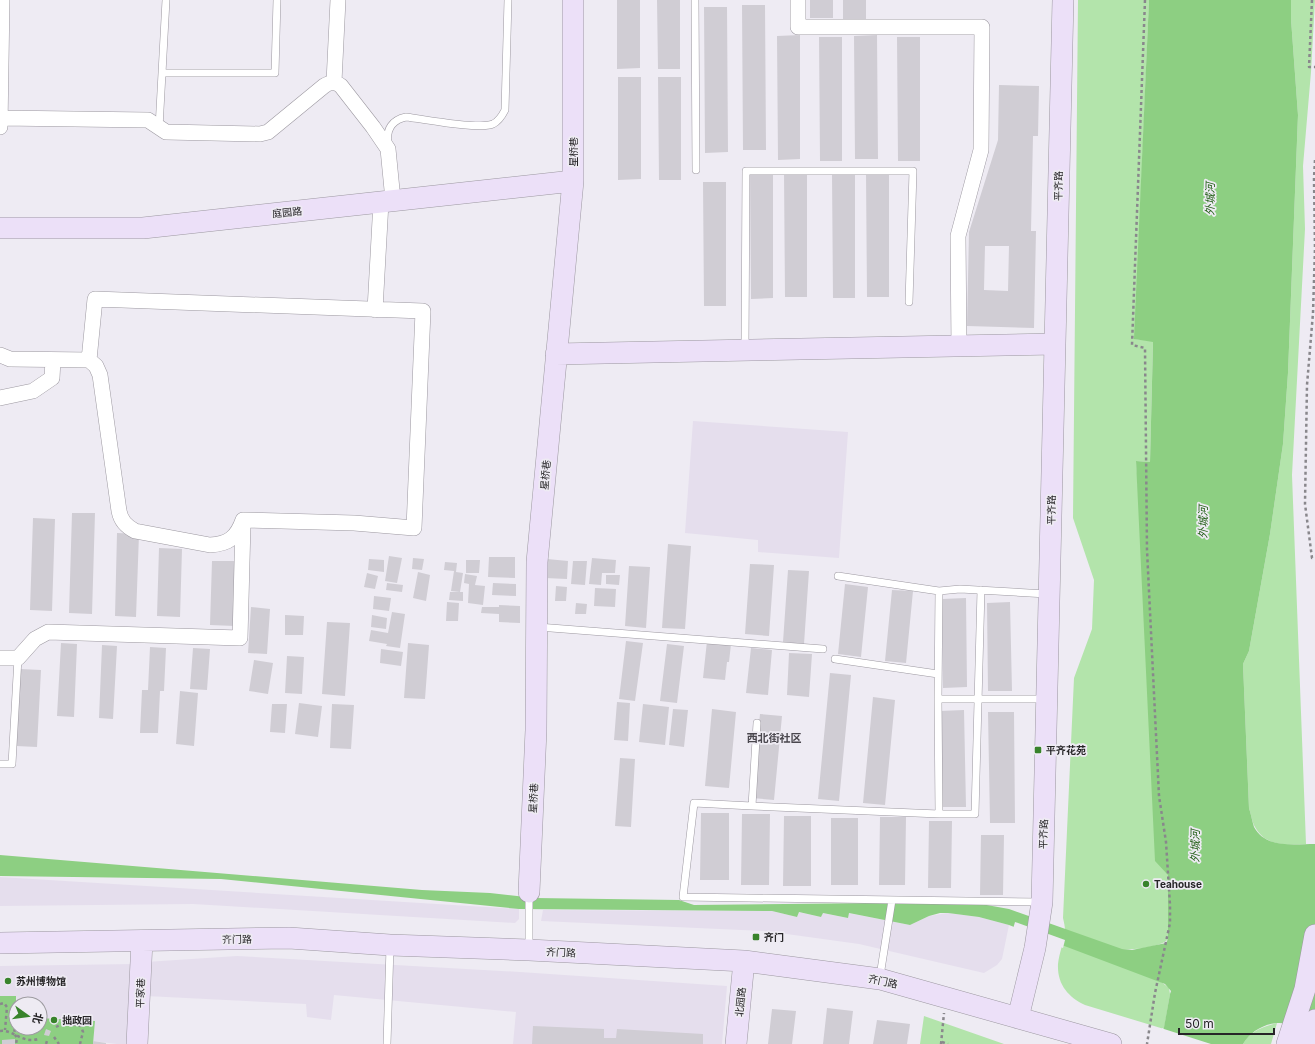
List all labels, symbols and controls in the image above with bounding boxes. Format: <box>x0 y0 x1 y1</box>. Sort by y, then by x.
street label: 星桥巷 <box>567 137 579 167</box>
street label: 平齐路 <box>1052 171 1064 201</box>
water label: 外城河 <box>1203 180 1217 216</box>
street label: 庭园路 <box>271 204 303 220</box>
street label: 星桥巷 <box>538 460 552 490</box>
street label: 平齐路 <box>1045 495 1057 525</box>
water label: 外城河 <box>1196 503 1210 539</box>
district label: 西北街社区 <box>747 731 802 745</box>
place label: 平齐花苑 <box>1046 744 1086 756</box>
marker: 平齐花苑 <box>1033 745 1043 755</box>
street label: 星桥巷 <box>526 783 540 813</box>
street label: 平齐路 <box>1036 819 1050 849</box>
water label: 外城河 <box>1188 827 1202 863</box>
place label: Teahouse <box>1154 878 1202 890</box>
marker: Teahouse <box>1141 879 1151 889</box>
place label: 齐门 <box>764 931 784 943</box>
marker: 齐门 <box>751 932 761 942</box>
street label: 齐门路 <box>222 933 252 945</box>
street label: 齐门路 <box>546 945 576 959</box>
street label: 齐门路 <box>867 972 899 990</box>
place label: 苏州博物馆 <box>16 975 66 987</box>
marker: 苏州博物馆 <box>3 976 13 986</box>
street label: 平家巷 <box>133 978 147 1008</box>
street label: 北园路 <box>732 986 748 1018</box>
north arrow <box>8 996 48 1036</box>
scale bar <box>1179 1010 1274 1036</box>
text: 北 <box>30 1011 46 1025</box>
place label: 拙政园 <box>62 1014 92 1026</box>
marker: 拙政园 <box>49 1015 59 1025</box>
text: 50 m <box>1185 1016 1214 1031</box>

